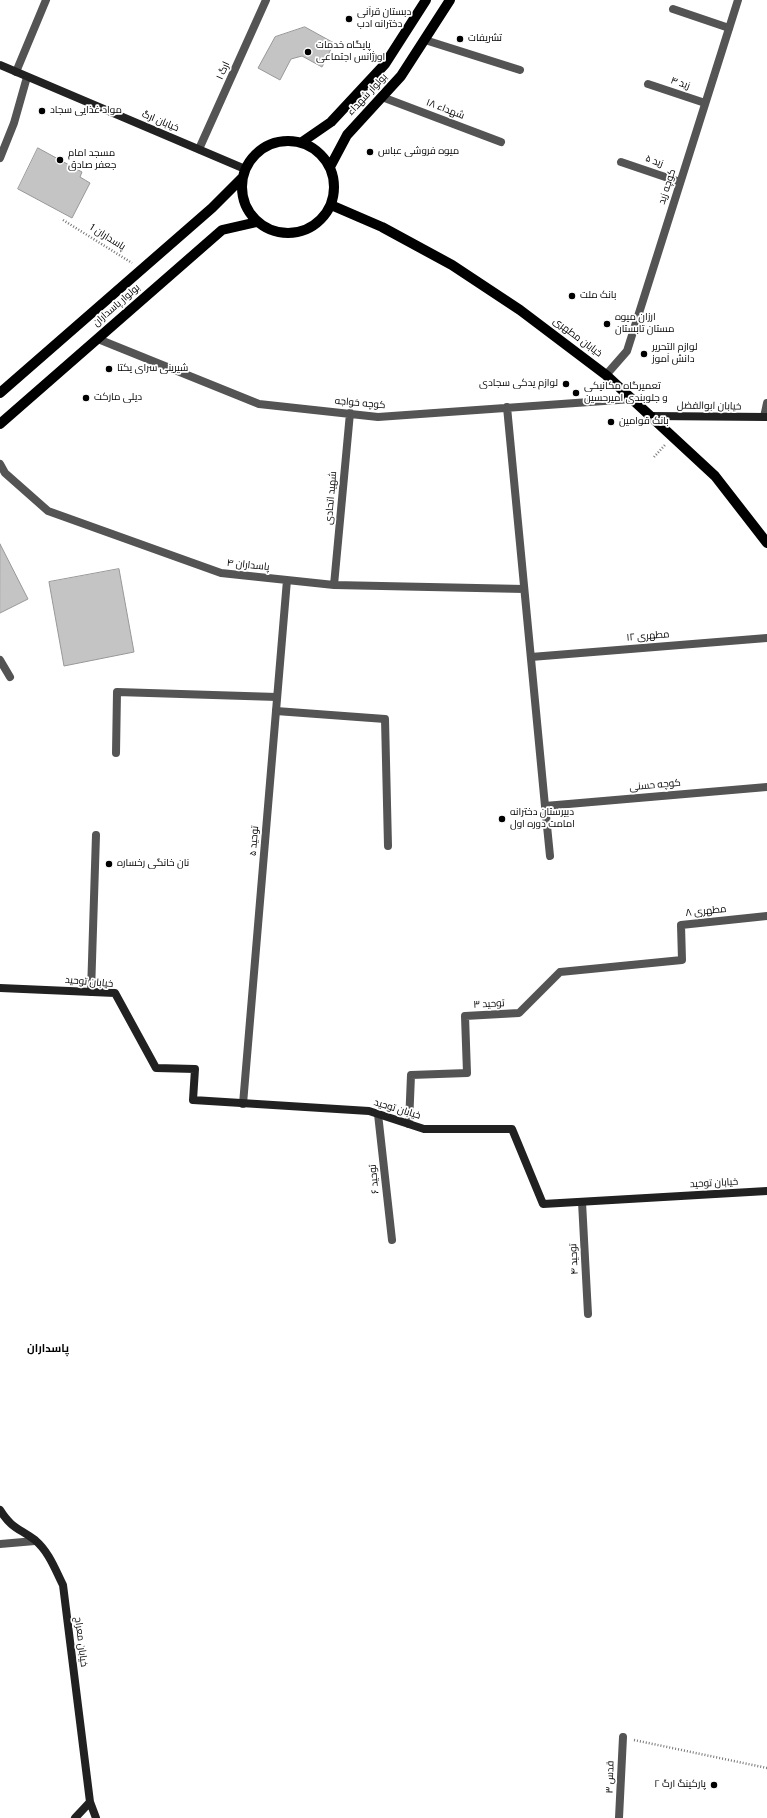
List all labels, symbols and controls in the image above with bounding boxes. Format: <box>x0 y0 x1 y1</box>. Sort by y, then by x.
place label: دبستان قرآنی دخترانه ادب <box>357 7 411 30</box>
marker: دبستان قرآنی دخترانه ادب <box>344 14 354 24</box>
place label: تشریفات <box>468 33 502 45</box>
marker: تشریفات <box>455 34 465 44</box>
place label: پایگاه خدمات اورژانس اجتماعی <box>316 40 385 64</box>
marker: پایگاه خدمات اورژانس اجتماعی <box>303 47 313 57</box>
street label: ارگ ۱ <box>215 60 233 82</box>
street label: بولوار شهداء <box>346 72 390 118</box>
street label: زید ۴ <box>669 75 691 93</box>
street label: شهداء ۱۸ <box>424 97 466 123</box>
place label: مواد غذایی سجاد <box>50 105 122 117</box>
marker: مواد غذایی سجاد <box>37 106 47 116</box>
street label: خیابان ارگ <box>140 109 180 135</box>
place label: میوه فروشی عباس <box>378 146 459 158</box>
marker: میوه فروشی عباس <box>365 147 375 157</box>
place label: مسجد امام جعفر صادق <box>68 148 116 172</box>
street label: زید ۵ <box>643 153 665 171</box>
marker: مسجد امام جعفر صادق <box>55 155 65 165</box>
street label: کوچه زید <box>657 168 679 206</box>
street label: پاسداران 1 <box>87 222 127 254</box>
street label: بولوار پاسداران <box>91 282 143 330</box>
place label: بانک ملت <box>580 290 616 302</box>
marker: بانک ملت <box>567 291 577 301</box>
place label: ارزان میوه مستان تابستان <box>615 312 674 336</box>
street label: خیابان مطهری <box>550 316 604 360</box>
marker: ارزان میوه مستان تابستان <box>602 319 612 329</box>
place label: لوازم التحریر دانش آموز <box>652 342 698 366</box>
marker: لوازم التحریر دانش آموز <box>639 349 649 359</box>
place label: شیرینی سرای یکتا <box>117 363 188 375</box>
marker: شیرینی سرای یکتا <box>104 364 114 374</box>
place label: لوازم یدکی سجادی <box>479 378 558 390</box>
marker: لوازم یدکی سجادی <box>561 379 571 389</box>
place label: تعمیرگاه مکانیکی و جلوبندی امیرحسین <box>584 381 668 404</box>
marker: تعمیرگاه مکانیکی و جلوبندی امیرحسین <box>571 388 581 398</box>
place label: دیلی مارکت <box>94 392 142 404</box>
marker: دیلی مارکت <box>81 393 91 403</box>
street label: کوچه خواجه <box>334 396 386 412</box>
street label: خیابان ابوالفضل <box>677 400 741 414</box>
place label: بانک قوامین <box>619 416 669 428</box>
marker: بانک قوامین <box>606 417 616 427</box>
street label: شهید اتحادی <box>324 471 340 525</box>
street label: پاسداران ۴ <box>226 558 270 574</box>
street label: مطهری ۱۲ <box>626 629 670 645</box>
street label: کوچه حسنی <box>629 778 681 794</box>
place label: دبیرستان دخترانه امامت دوره اول <box>510 807 575 830</box>
marker: دبیرستان دخترانه امامت دوره اول <box>497 814 507 824</box>
street label: توحید ۵ <box>248 825 262 857</box>
place label: نان خانگی رخساره <box>117 858 189 870</box>
marker: نان خانگی رخساره <box>104 859 114 869</box>
street label: مطهری ۸ <box>685 904 727 920</box>
street label: خیابان توحید <box>64 975 114 991</box>
street label: توحید ۳ <box>473 998 505 1012</box>
street label: خیابان توحید <box>372 1097 422 1123</box>
street label: توحید ۶ <box>367 1164 383 1194</box>
street label: خیابان توحید <box>690 1177 738 1191</box>
street label: توحید ۴ <box>568 1243 582 1275</box>
district label: پاسداران <box>27 1343 69 1357</box>
street label: خیابان معراج <box>71 1616 89 1668</box>
street label: قدس ۳ <box>604 1760 618 1794</box>
place label: پارکینگ ارگ ۲ <box>654 1779 706 1791</box>
marker: پارکینگ ارگ ۲ <box>709 1780 719 1790</box>

